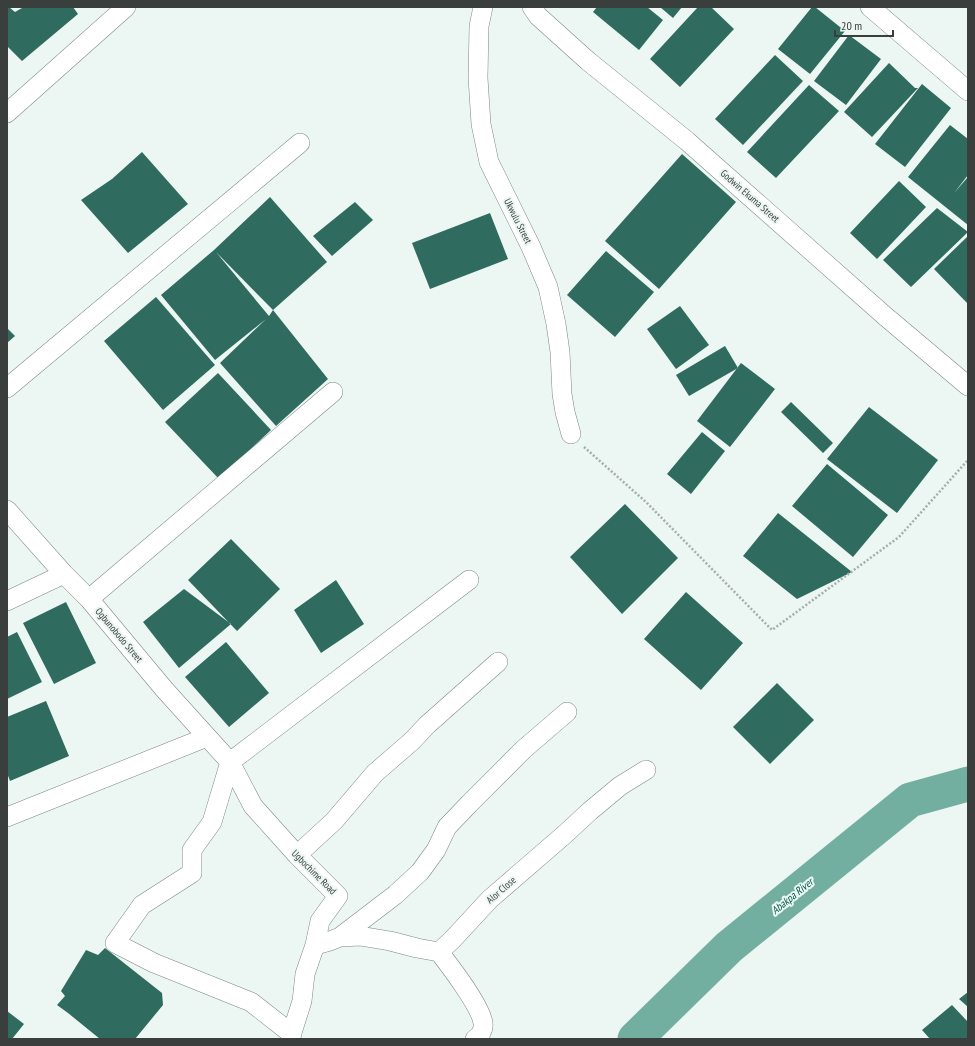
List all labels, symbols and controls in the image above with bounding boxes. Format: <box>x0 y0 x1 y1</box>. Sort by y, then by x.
scale bar <box>835 12 893 38</box>
text: 20 m <box>841 18 862 33</box>
street label: Godwin Ekuma Street <box>718 167 782 225</box>
street label: Ukwulu Street <box>501 196 535 246</box>
street label: Ogbunobodo Street <box>92 605 146 665</box>
street label: Ugbochime Road <box>289 847 339 897</box>
street label: Alor Close <box>484 874 518 906</box>
water label: Abakpa River <box>768 874 817 917</box>

